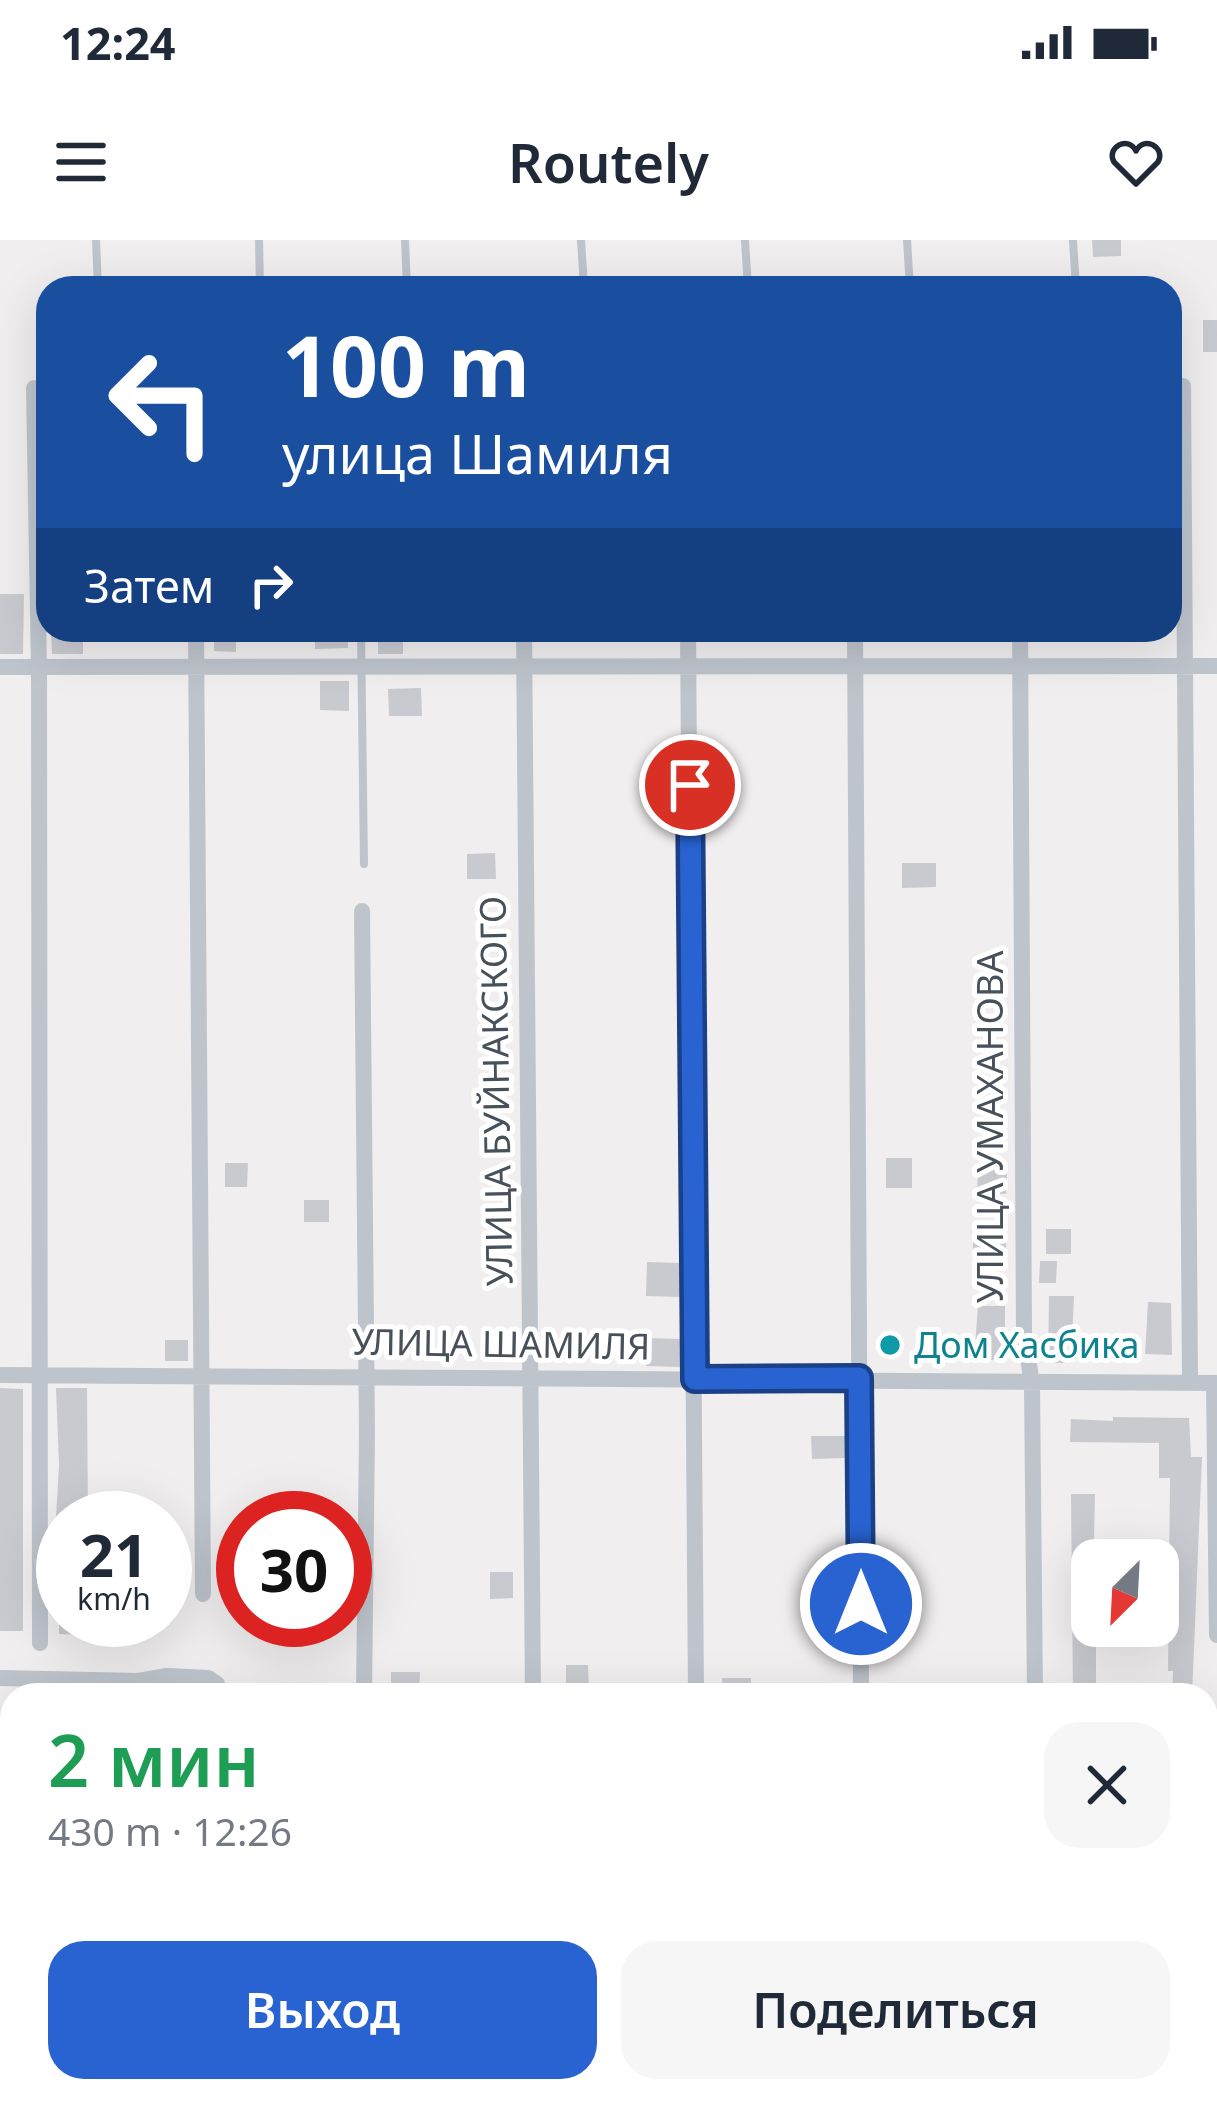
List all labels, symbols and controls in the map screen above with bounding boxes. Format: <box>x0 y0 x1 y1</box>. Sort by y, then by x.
text: 12:24 <box>60 12 176 73</box>
text: Routely <box>508 125 709 199</box>
icon: menu <box>48 129 114 195</box>
icon: heart <box>1103 129 1169 195</box>
text: 100 m <box>282 307 530 422</box>
icon: left <box>84 324 240 480</box>
text: улица Шамиля <box>282 416 673 490</box>
icon: right <box>238 552 304 618</box>
text: Затем <box>84 555 214 616</box>
pin <box>639 734 741 836</box>
icon: arrive <box>657 752 723 818</box>
street label: УЛИЦА БУЙНАКСКОГО <box>468 895 523 1287</box>
street label: УЛИЦА УМАХАНОВА <box>965 951 1014 1303</box>
street label: УЛИЦА ШАМИЛЯ <box>351 1316 651 1371</box>
place label: Дом Хасбика <box>914 1320 1139 1369</box>
marker: Дом Хасбика <box>877 1332 903 1358</box>
speed limit sign: 30 <box>216 1491 372 1647</box>
text: 21 <box>80 1513 148 1595</box>
north arrow <box>1071 1539 1179 1647</box>
map controls <box>1071 1539 1179 1647</box>
position arrow <box>798 1541 924 1667</box>
text: km/h <box>77 1578 151 1619</box>
text: 2 мин <box>48 1710 259 1808</box>
button: close <box>1044 1722 1170 1848</box>
text: 430 m · 12:26 <box>48 1804 292 1857</box>
button: Выход <box>48 1941 597 2079</box>
button: Поделиться <box>621 1941 1170 2079</box>

